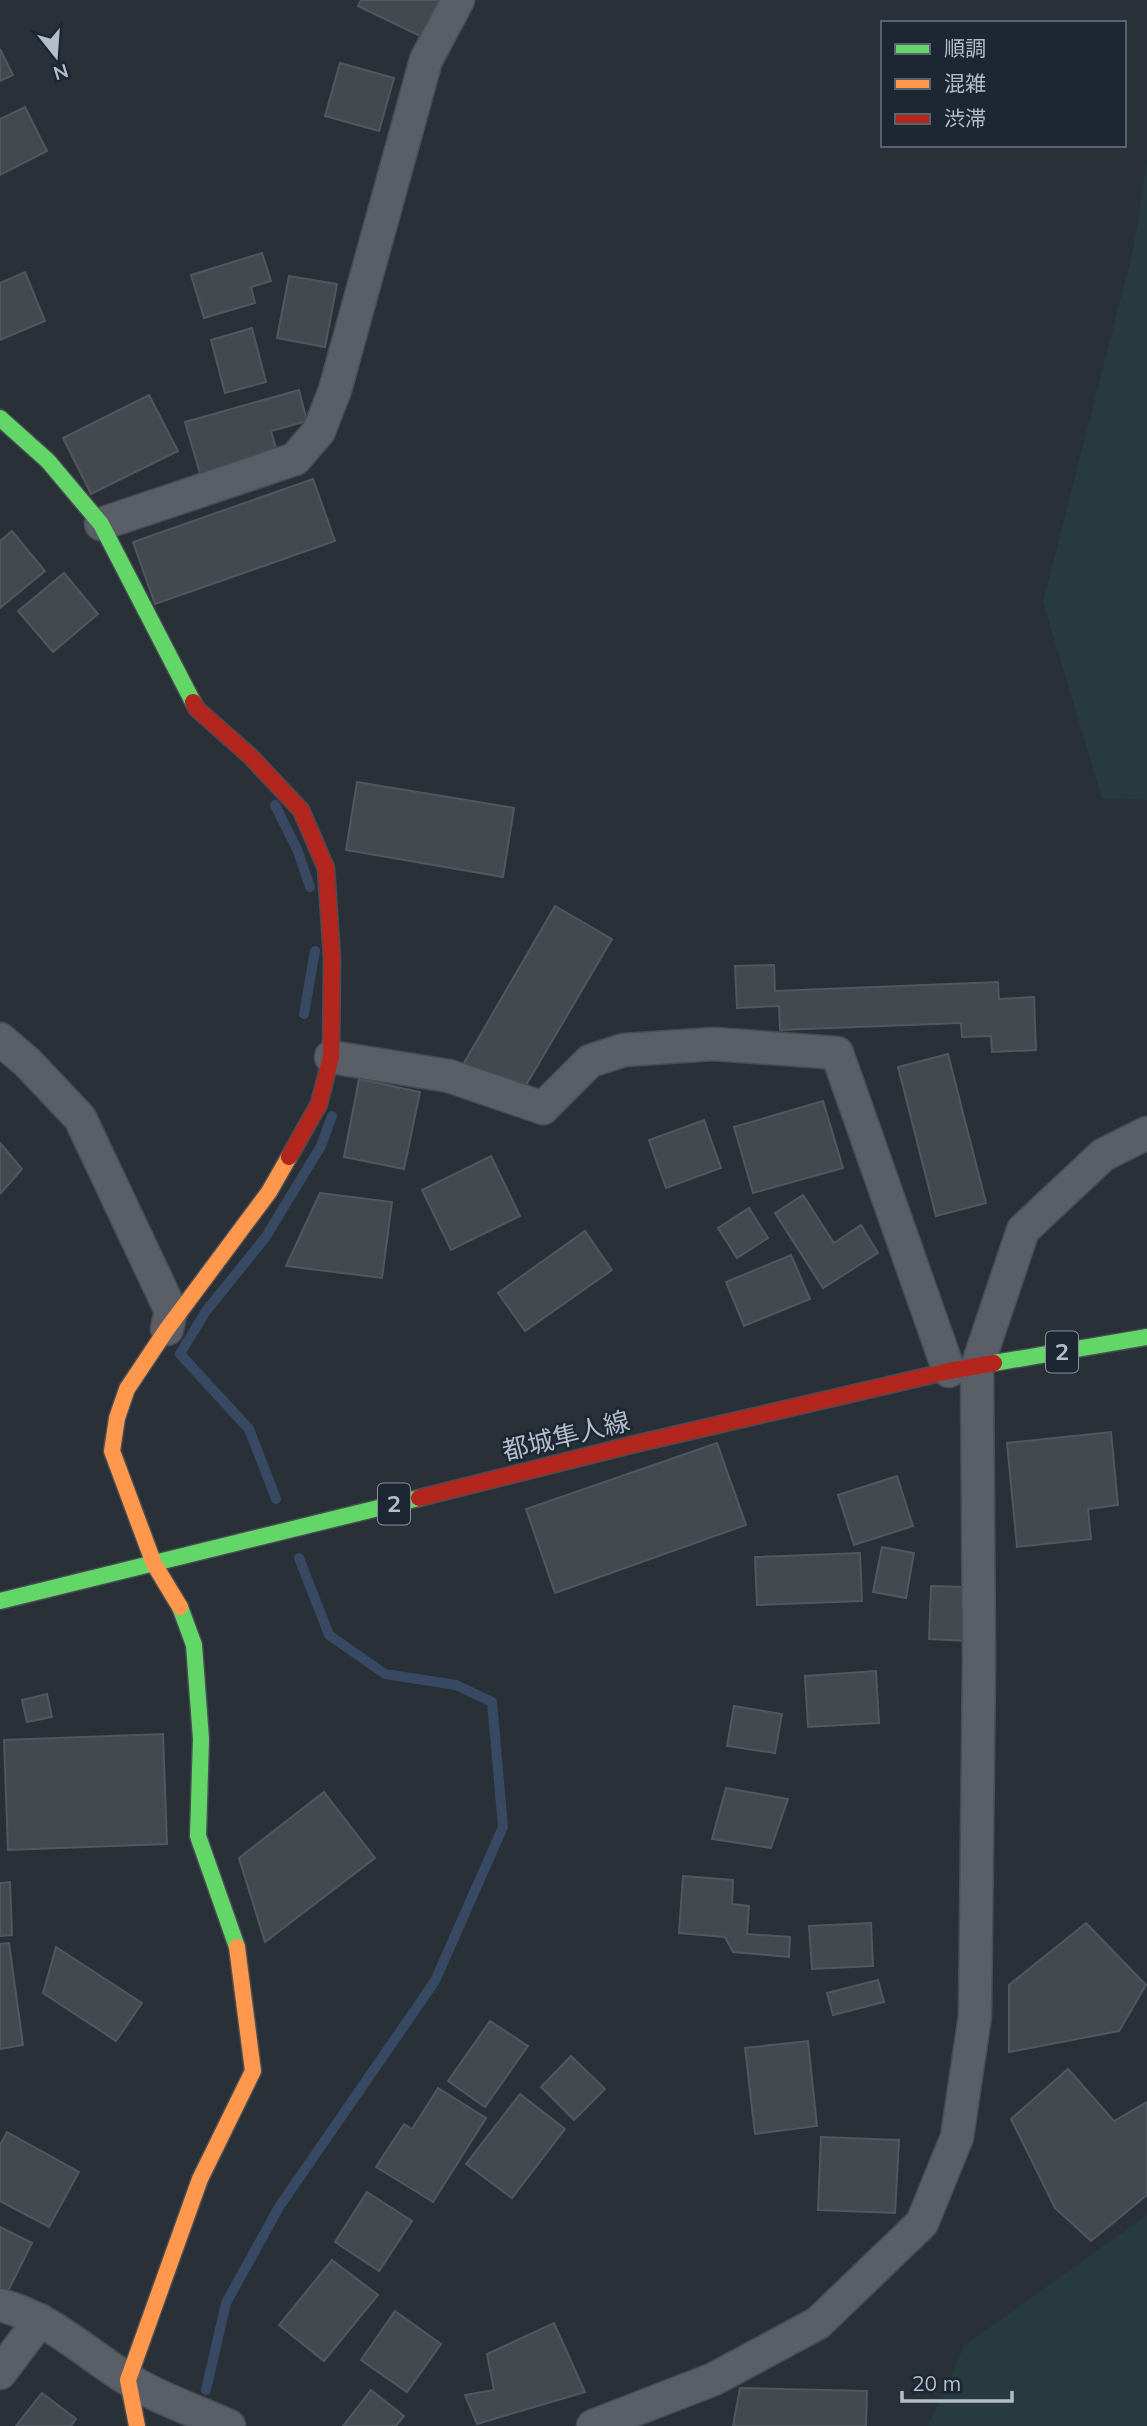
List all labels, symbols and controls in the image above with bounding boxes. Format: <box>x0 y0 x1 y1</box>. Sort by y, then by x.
north arrow <box>21 21 91 91</box>
legend <box>881 21 1126 147</box>
text: 順調 <box>944 35 986 61</box>
text: N <box>51 59 71 86</box>
text: 混雑 <box>944 70 986 96</box>
text: 渋滞 <box>944 105 986 131</box>
road number: 2 <box>1046 1332 1078 1372</box>
street label: 都城隼人線 <box>499 1404 633 1467</box>
road number: 2 <box>378 1484 410 1524</box>
scale bar <box>902 2360 1012 2404</box>
text: 20 m <box>912 2370 961 2396</box>

